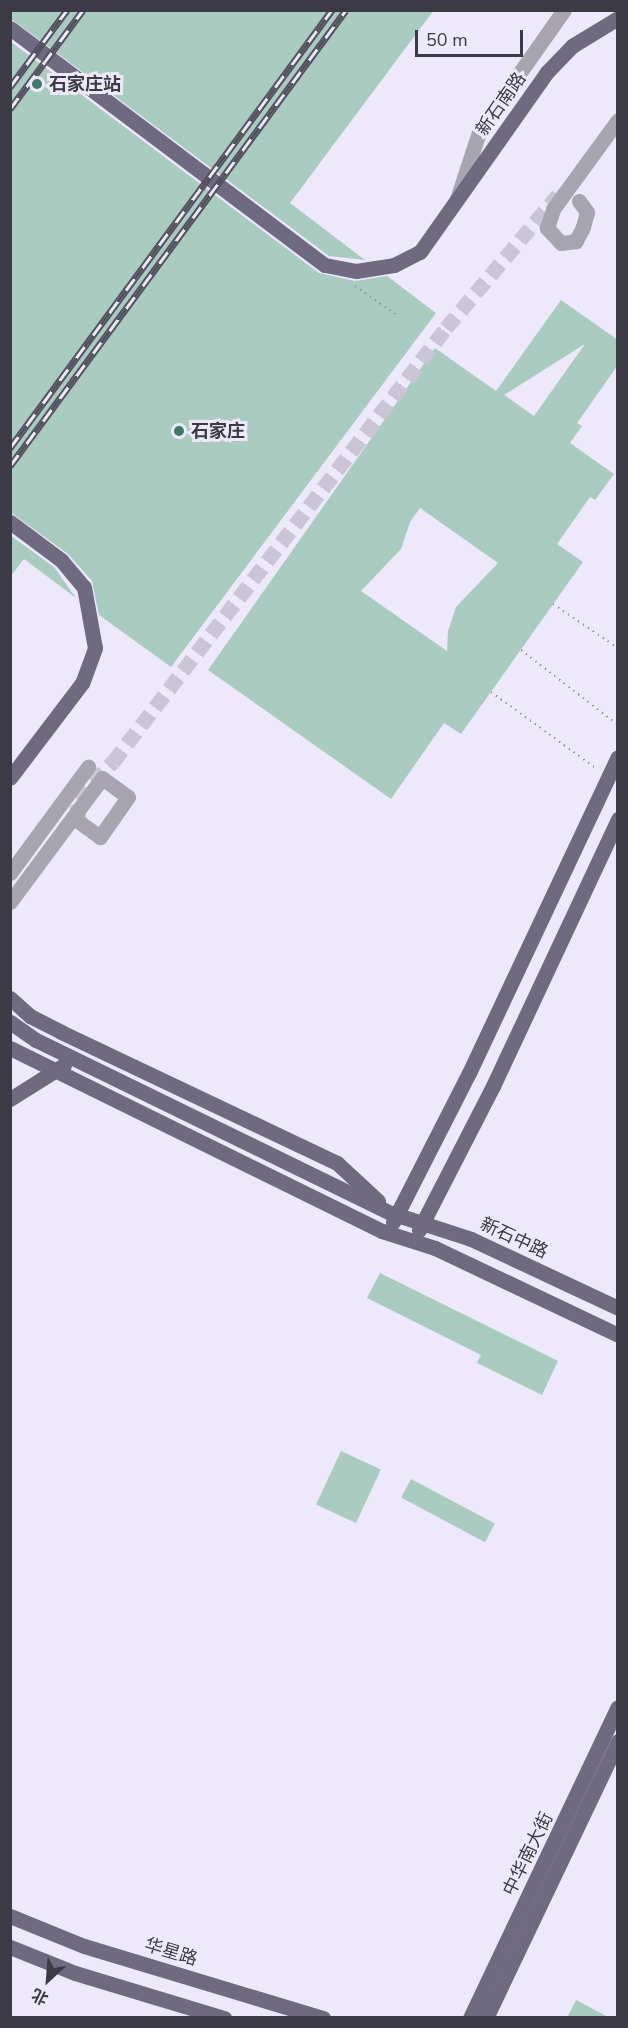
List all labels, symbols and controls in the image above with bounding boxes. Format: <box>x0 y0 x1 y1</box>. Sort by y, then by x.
scale bar <box>418 18 526 56</box>
text: 50 m <box>426 28 468 52</box>
street label: 新石南路 <box>472 68 530 140</box>
place label: 石家庄站 <box>49 73 121 95</box>
marker: 石家庄站 <box>30 77 44 91</box>
place label: 石家庄 <box>191 420 245 442</box>
marker: 石家庄 <box>172 424 186 438</box>
street label: 新石中路 <box>477 1213 551 1263</box>
street label: 中华南大街 <box>499 1809 557 1899</box>
street label: 华星路 <box>142 1934 200 1970</box>
north arrow <box>18 1950 78 2010</box>
text: 北 <box>28 1983 52 2010</box>

